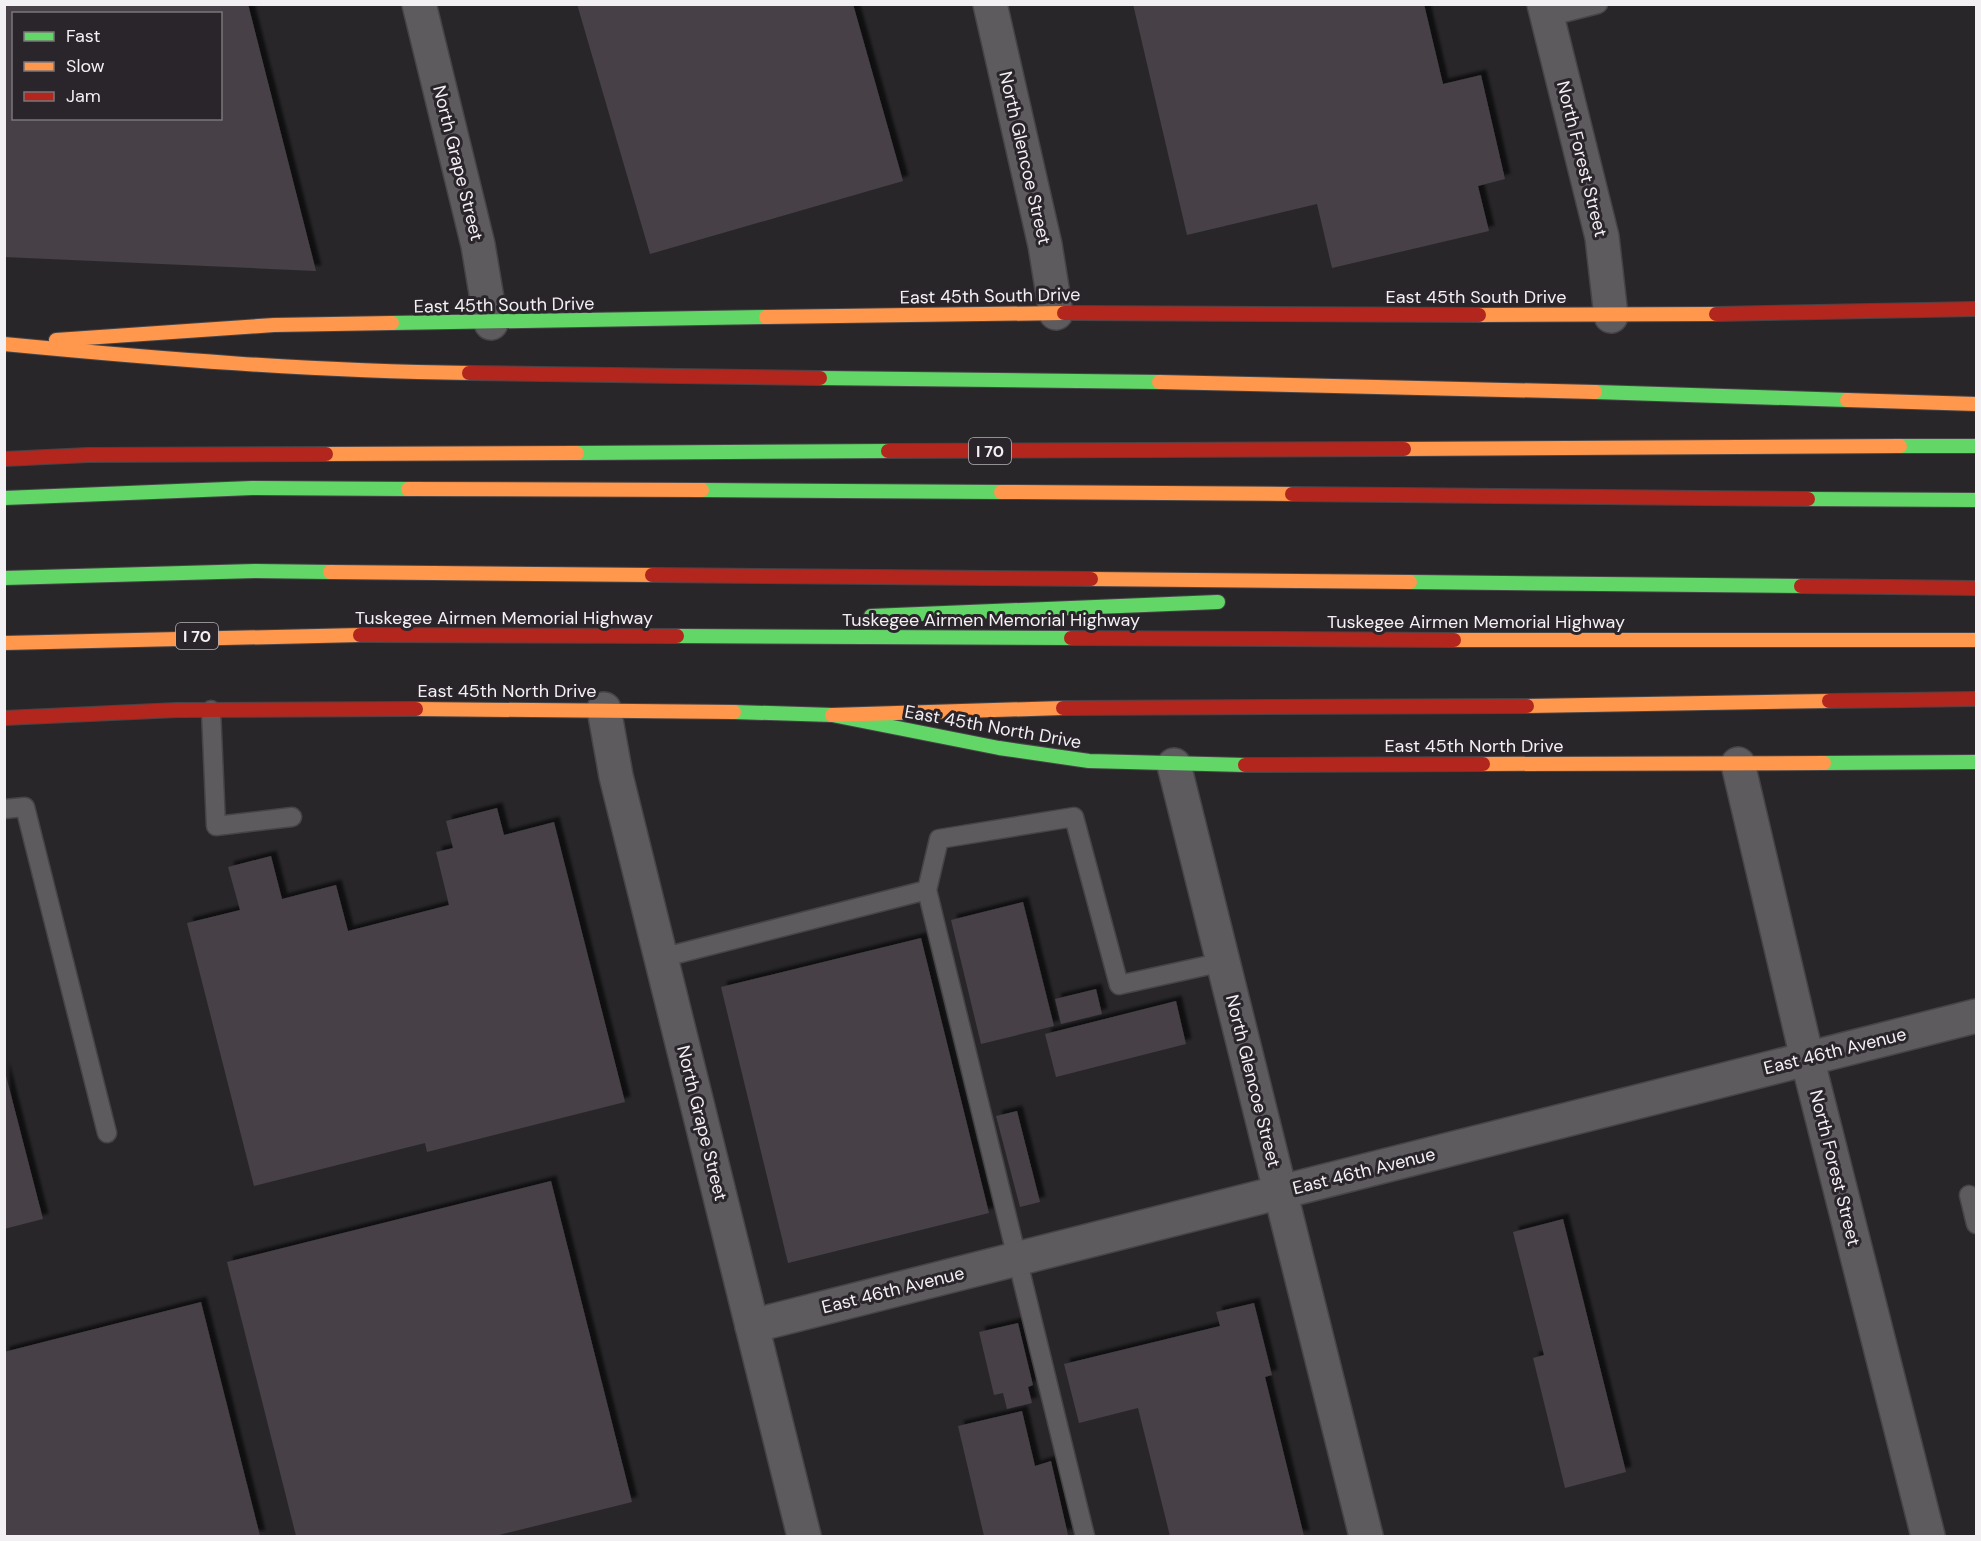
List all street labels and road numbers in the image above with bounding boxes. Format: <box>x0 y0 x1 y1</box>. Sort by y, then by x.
street label: North Glencoe Street <box>993 69 1057 247</box>
street label: North Forest Street <box>1551 79 1613 239</box>
street label: North Grape Street <box>427 83 489 243</box>
street label: East 45th South Drive <box>899 282 1081 310</box>
street label: East 45th South Drive <box>1386 285 1566 309</box>
street label: East 45th South Drive <box>413 291 595 319</box>
road number: I 70 <box>969 438 1011 464</box>
street label: Tuskegee Airmen Memorial Highway <box>355 606 653 630</box>
street label: Tuskegee Airmen Memorial Highway <box>842 608 1140 632</box>
street label: Tuskegee Airmen Memorial Highway <box>1327 610 1625 634</box>
road number: I 70 <box>176 623 218 649</box>
street label: East 45th North Drive <box>417 679 597 703</box>
street label: East 45th North Drive <box>903 700 1083 754</box>
street label: East 45th North Drive <box>1384 734 1564 758</box>
street label: North Glencoe Street <box>1220 992 1286 1170</box>
street label: East 46th Avenue <box>1761 1022 1909 1080</box>
street label: North Grape Street <box>671 1043 733 1203</box>
street label: North Forest Street <box>1804 1088 1866 1248</box>
street label: East 46th Avenue <box>1290 1142 1438 1200</box>
street label: East 46th Avenue <box>819 1261 967 1319</box>

